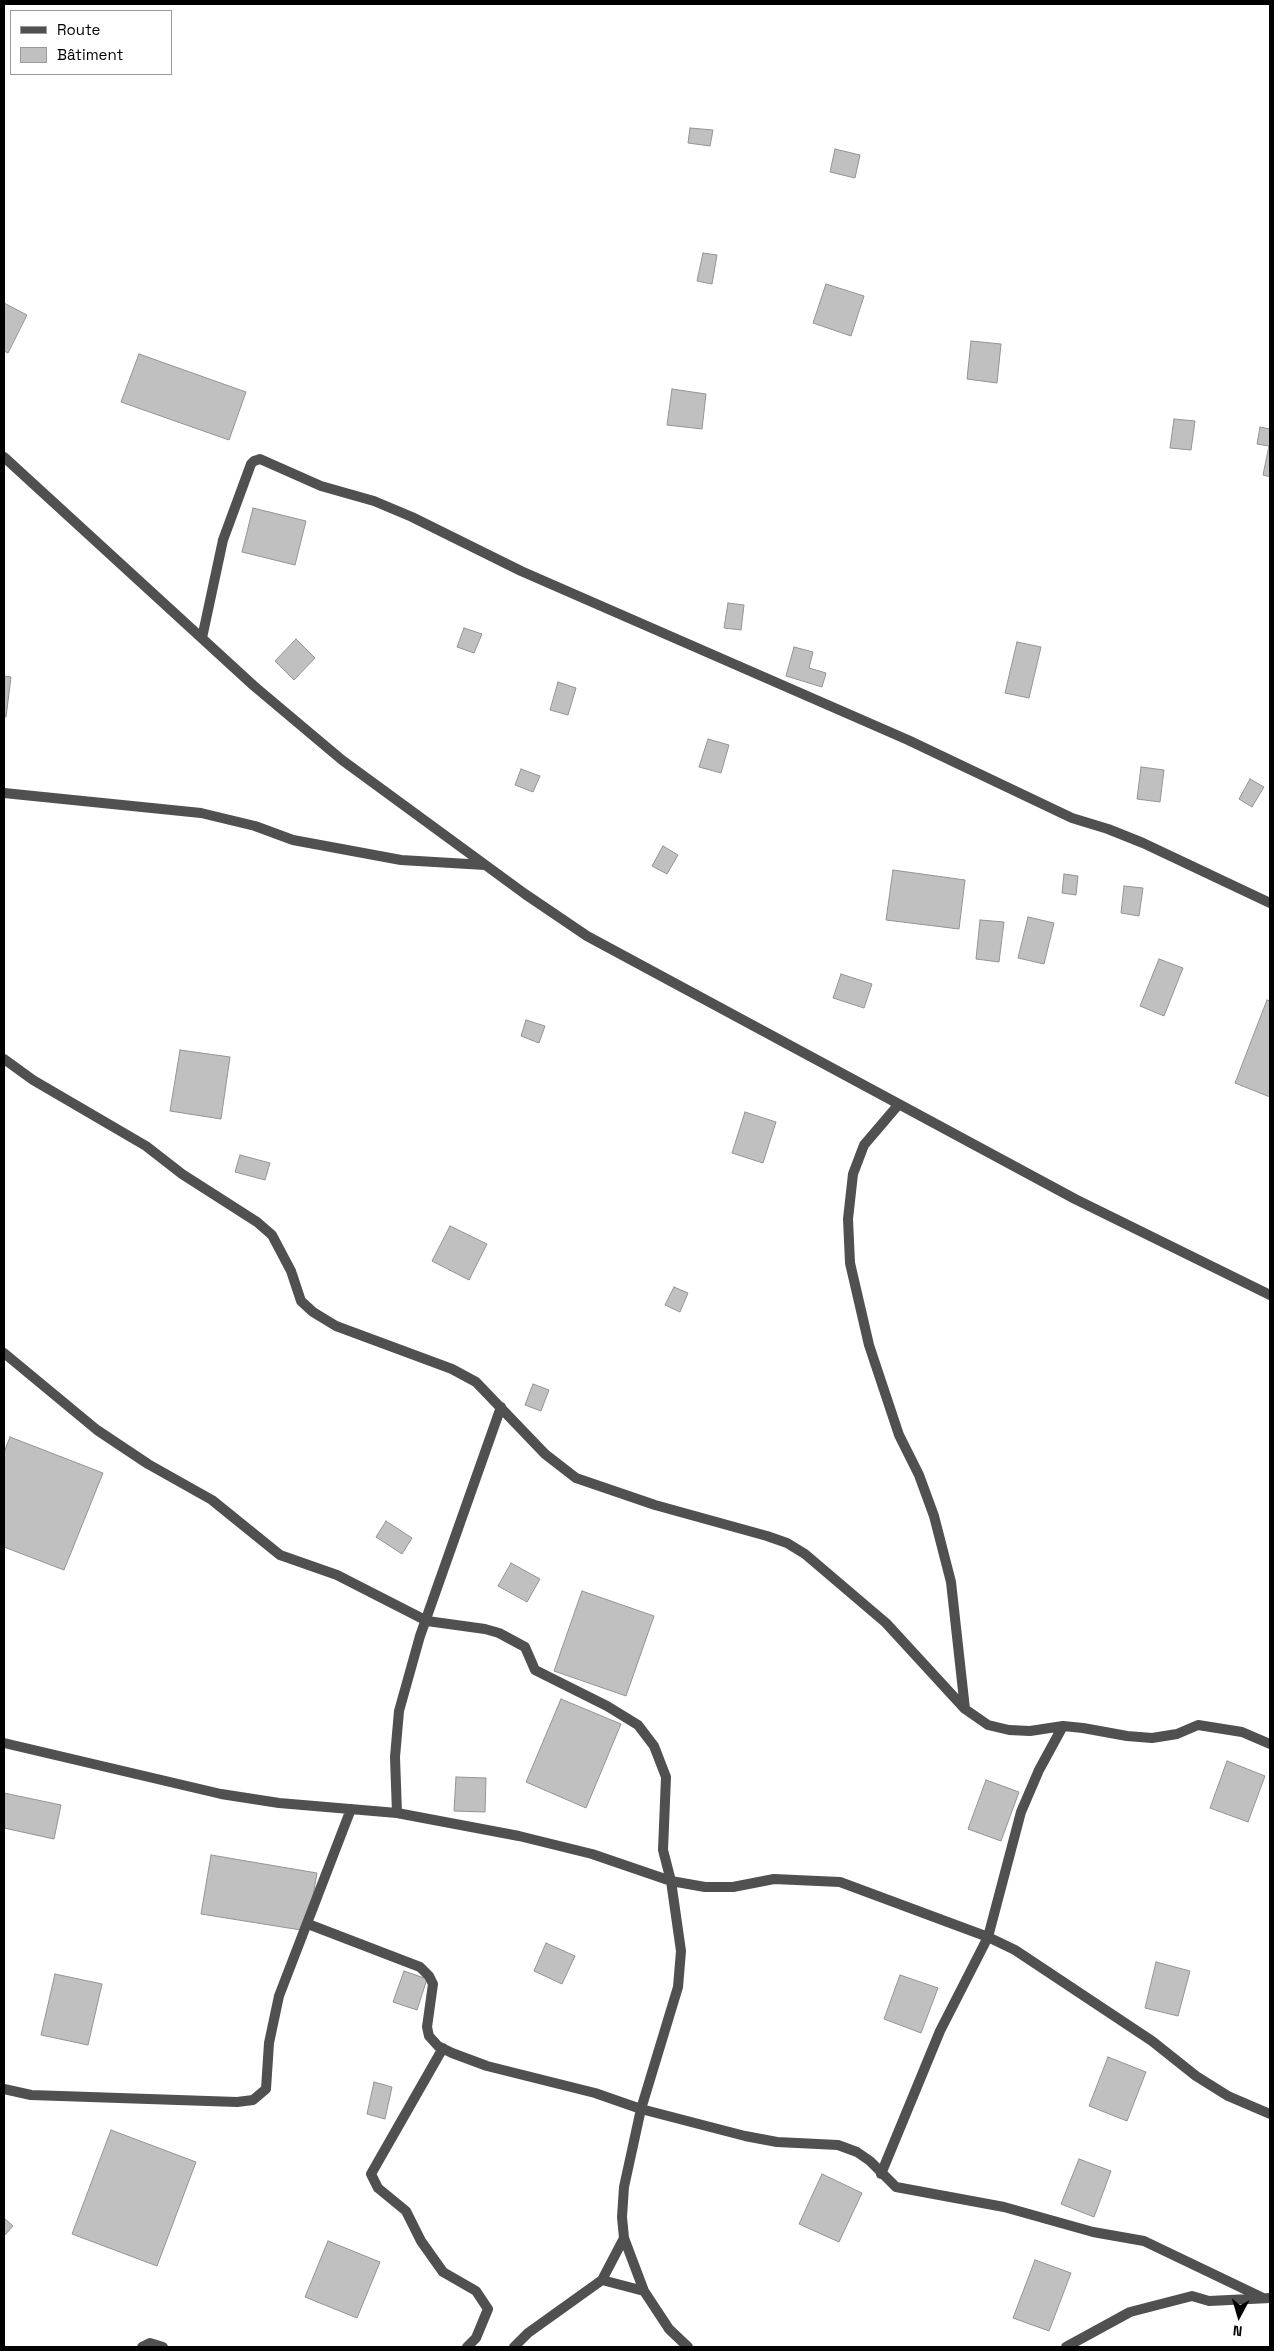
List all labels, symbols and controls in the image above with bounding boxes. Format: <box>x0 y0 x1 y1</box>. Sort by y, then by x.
legend <box>10 10 172 75</box>
text: Route <box>57 20 100 39</box>
text: Bâtiment <box>57 45 123 64</box>
north arrow <box>1214 2291 1264 2341</box>
text: N <box>1232 2321 1243 2340</box>

